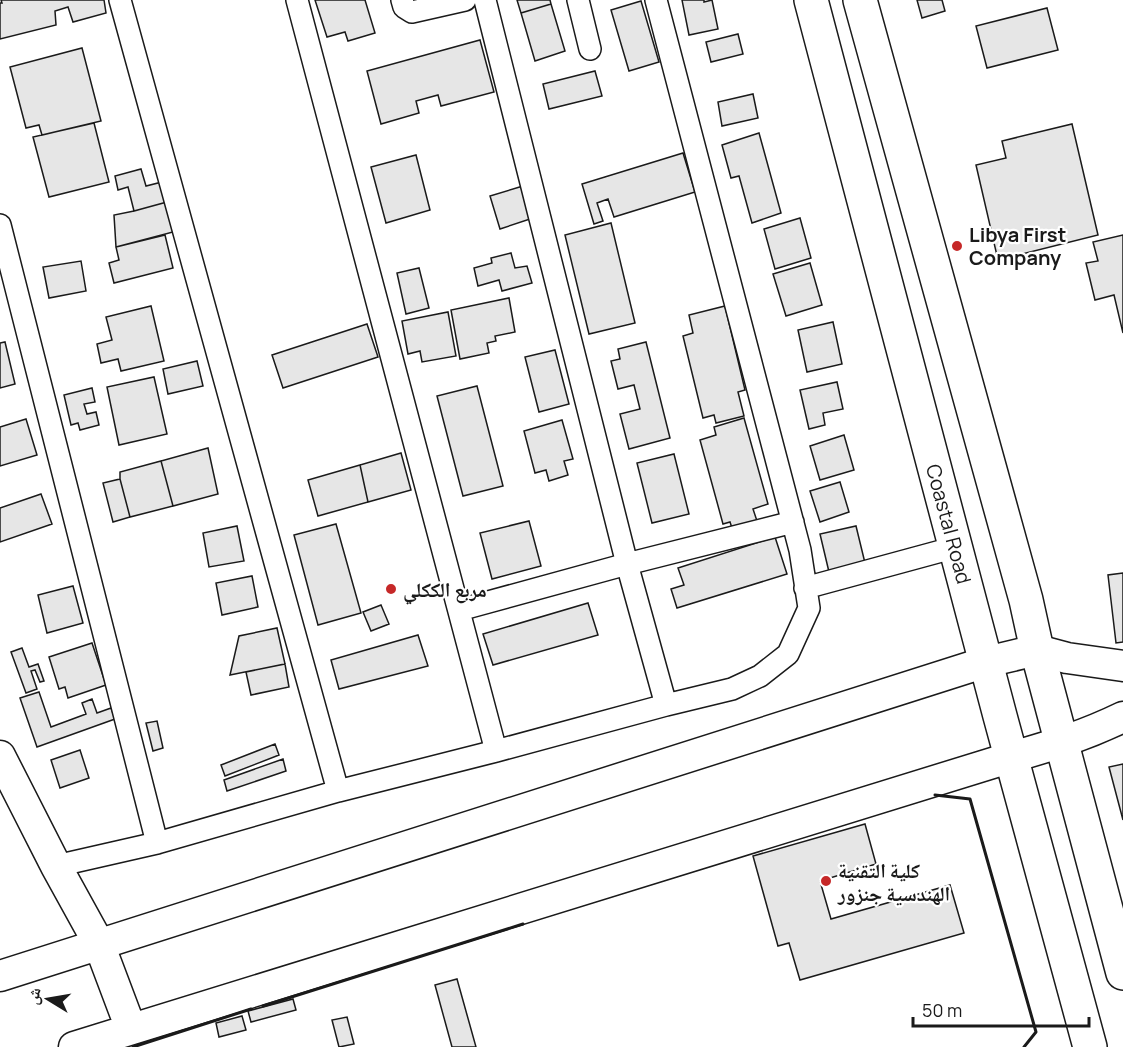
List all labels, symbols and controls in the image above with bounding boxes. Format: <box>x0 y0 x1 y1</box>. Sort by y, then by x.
place label: Libya First Company <box>969 221 1066 271</box>
marker: Libya First Company <box>950 239 964 253</box>
street label: Coastal Road <box>920 461 978 587</box>
place label: مربع الككلي <box>403 576 487 605</box>
marker: مربع الككلي <box>384 582 398 596</box>
place label: كلية التقنية الهندسية جنزور <box>837 857 950 907</box>
marker: كلية التقنية الهندسية جنزور <box>819 874 833 888</box>
north arrow <box>18 969 78 1029</box>
text: ش <box>21 986 46 1007</box>
scale bar <box>913 990 1088 1028</box>
text: 50 m <box>922 998 962 1022</box>

